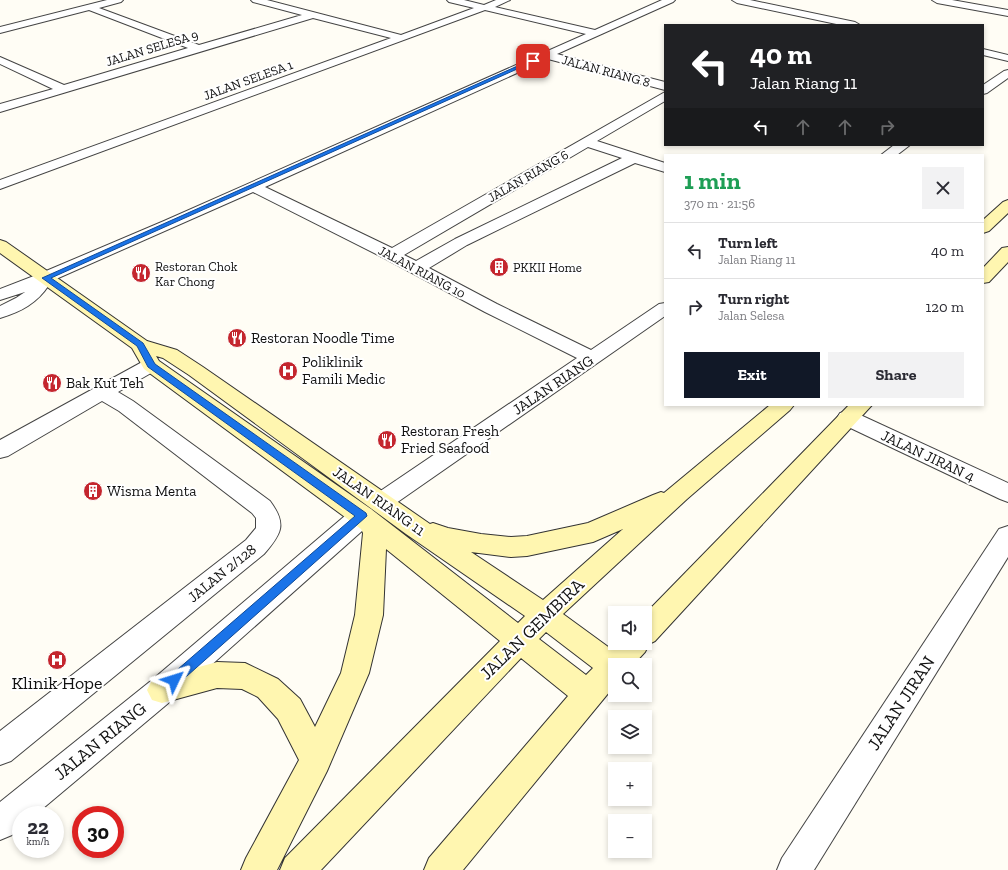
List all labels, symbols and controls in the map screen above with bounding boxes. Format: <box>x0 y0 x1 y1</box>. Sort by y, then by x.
street label: JALAN SELESA 9 <box>104 27 200 69</box>
text: 40 m <box>750 38 812 71</box>
icon: left <box>684 40 736 92</box>
pin <box>516 44 550 78</box>
icon: arrive <box>522 50 544 72</box>
street label: JALAN RIANG 8 <box>560 52 652 90</box>
street label: JALAN SELESA 1 <box>201 57 295 103</box>
text: Jalan Riang 11 <box>750 72 857 94</box>
icon: left <box>750 116 772 138</box>
icon: ahead <box>792 116 814 138</box>
icon: ahead <box>834 116 856 138</box>
icon: right <box>876 116 898 138</box>
street label: JALAN RIANG 6 <box>485 147 571 205</box>
text: 1 min <box>684 166 741 195</box>
button: close <box>922 167 964 209</box>
text: 370 m · 21:56 <box>684 196 755 211</box>
text: Turn left <box>718 234 778 252</box>
icon: left <box>684 240 706 262</box>
text: 40 m <box>931 242 964 260</box>
street label: JALAN RIANG 10 <box>376 243 468 301</box>
text: Jalan Riang 11 <box>718 252 795 267</box>
building icon: PKKII Home <box>488 256 510 278</box>
place label: Restoran Chok Kar Chong <box>155 259 238 289</box>
place label: PKKII Home <box>513 260 582 275</box>
restaurant icon: Restoran Chok Kar Chong <box>130 262 152 284</box>
text: Turn right <box>718 290 789 308</box>
icon: right <box>684 296 706 318</box>
text: 120 m <box>926 298 964 316</box>
text: Jalan Selesa <box>718 308 785 323</box>
restaurant icon: Restoran Noodle Time <box>226 327 248 349</box>
place label: Restoran Noodle Time <box>251 329 395 347</box>
street label: JALAN RIANG <box>509 351 597 419</box>
button: Exit <box>684 352 820 398</box>
button: Share <box>828 352 964 398</box>
place label: Poliklinik Famili Medic <box>302 353 386 388</box>
hospital icon: Poliklinik Famili Medic <box>277 360 299 382</box>
restaurant icon: Bak Kut Teh <box>41 372 63 394</box>
place label: Bak Kut Teh <box>66 374 145 392</box>
place label: Restoran Fresh Fried Seafood <box>401 422 500 457</box>
street label: JALAN JIRAN 4 <box>878 426 978 486</box>
restaurant icon: Restoran Fresh Fried Seafood <box>376 429 398 451</box>
street label: JALAN RIANG 11 <box>329 463 429 540</box>
building icon: Wisma Menta <box>82 480 104 502</box>
place label: Wisma Menta <box>107 482 196 500</box>
street label: JALAN 2/128 <box>184 540 260 606</box>
street label: JALAN GEMBIRA <box>475 573 589 684</box>
map controls <box>608 606 652 858</box>
button: sound <box>608 606 652 650</box>
hospital icon: Klinik Hope <box>46 649 68 671</box>
street label: JALAN JIRAN <box>862 652 940 754</box>
button: search <box>608 658 652 702</box>
position arrow <box>153 659 195 701</box>
place label: Klinik Hope <box>12 672 102 694</box>
street label: JALAN RIANG <box>49 697 151 785</box>
button: layers <box>608 710 652 754</box>
button: + <box>608 762 652 806</box>
speed limit sign: 30 <box>72 806 124 858</box>
button: − <box>608 814 652 858</box>
text: 22 <box>27 815 49 839</box>
text: km/h <box>27 836 49 848</box>

